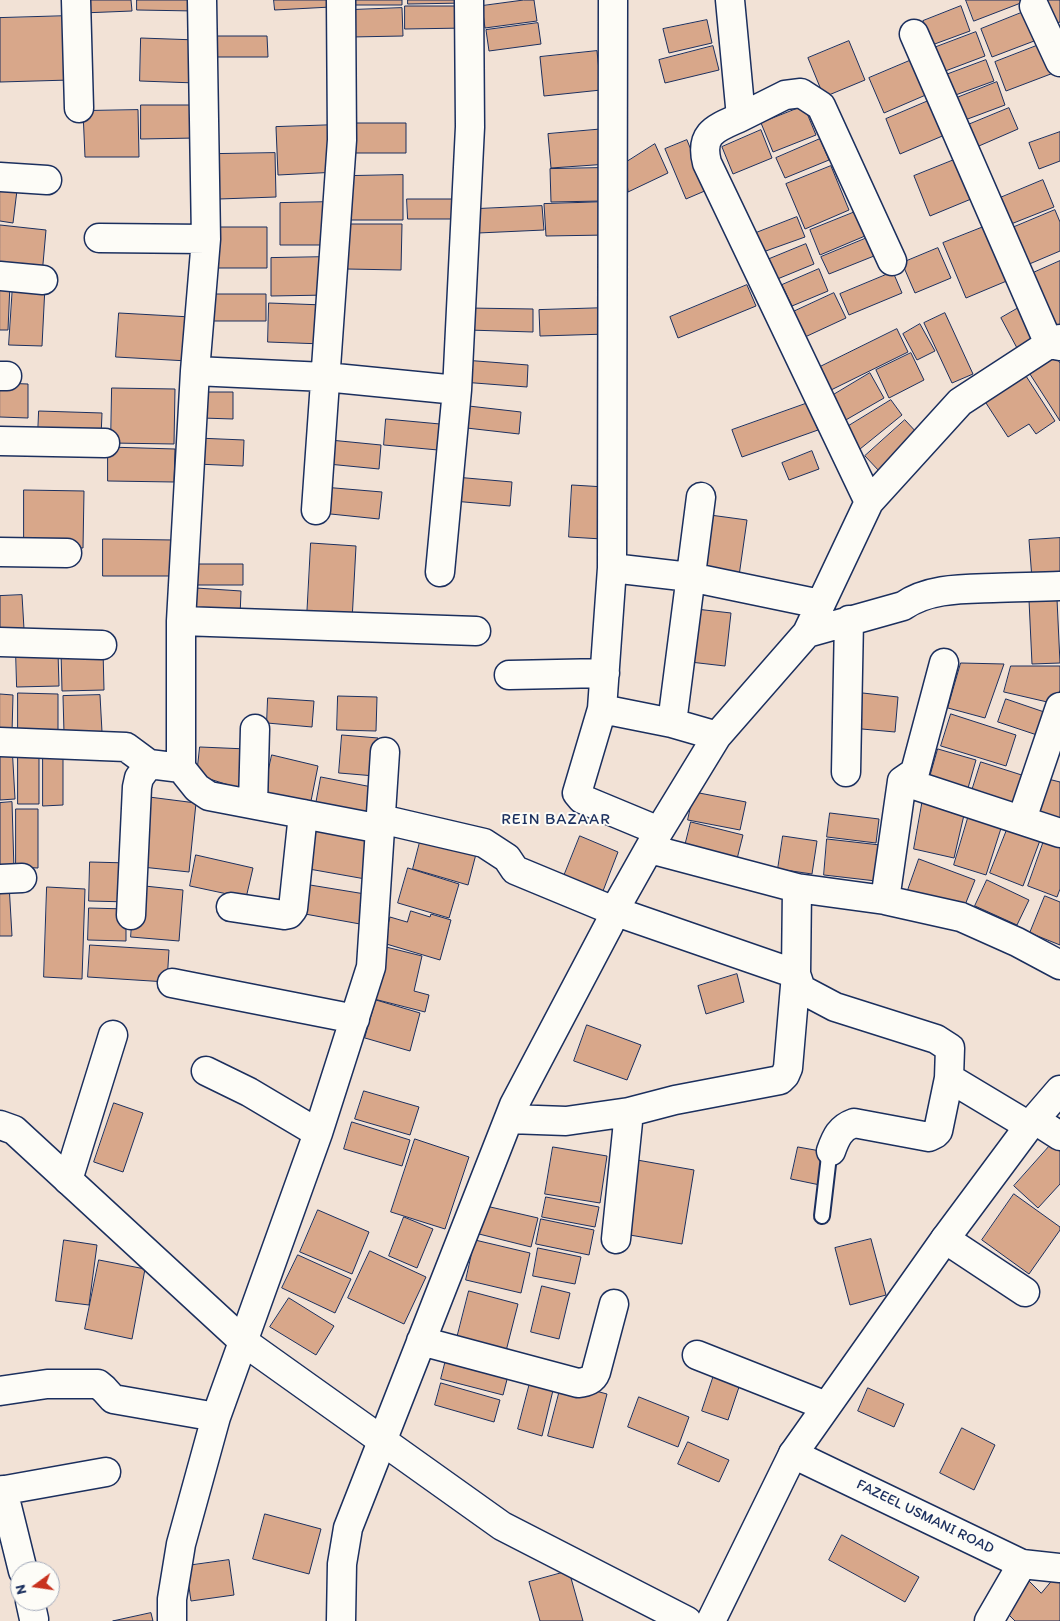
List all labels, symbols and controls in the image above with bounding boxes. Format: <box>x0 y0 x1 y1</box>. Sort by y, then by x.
district label: REIN BAZAAR <box>501 810 611 830</box>
street label: FAZEEL USMANI ROAD <box>853 1476 997 1558</box>
north arrow <box>10 1561 60 1611</box>
text: N <box>12 1583 30 1596</box>

